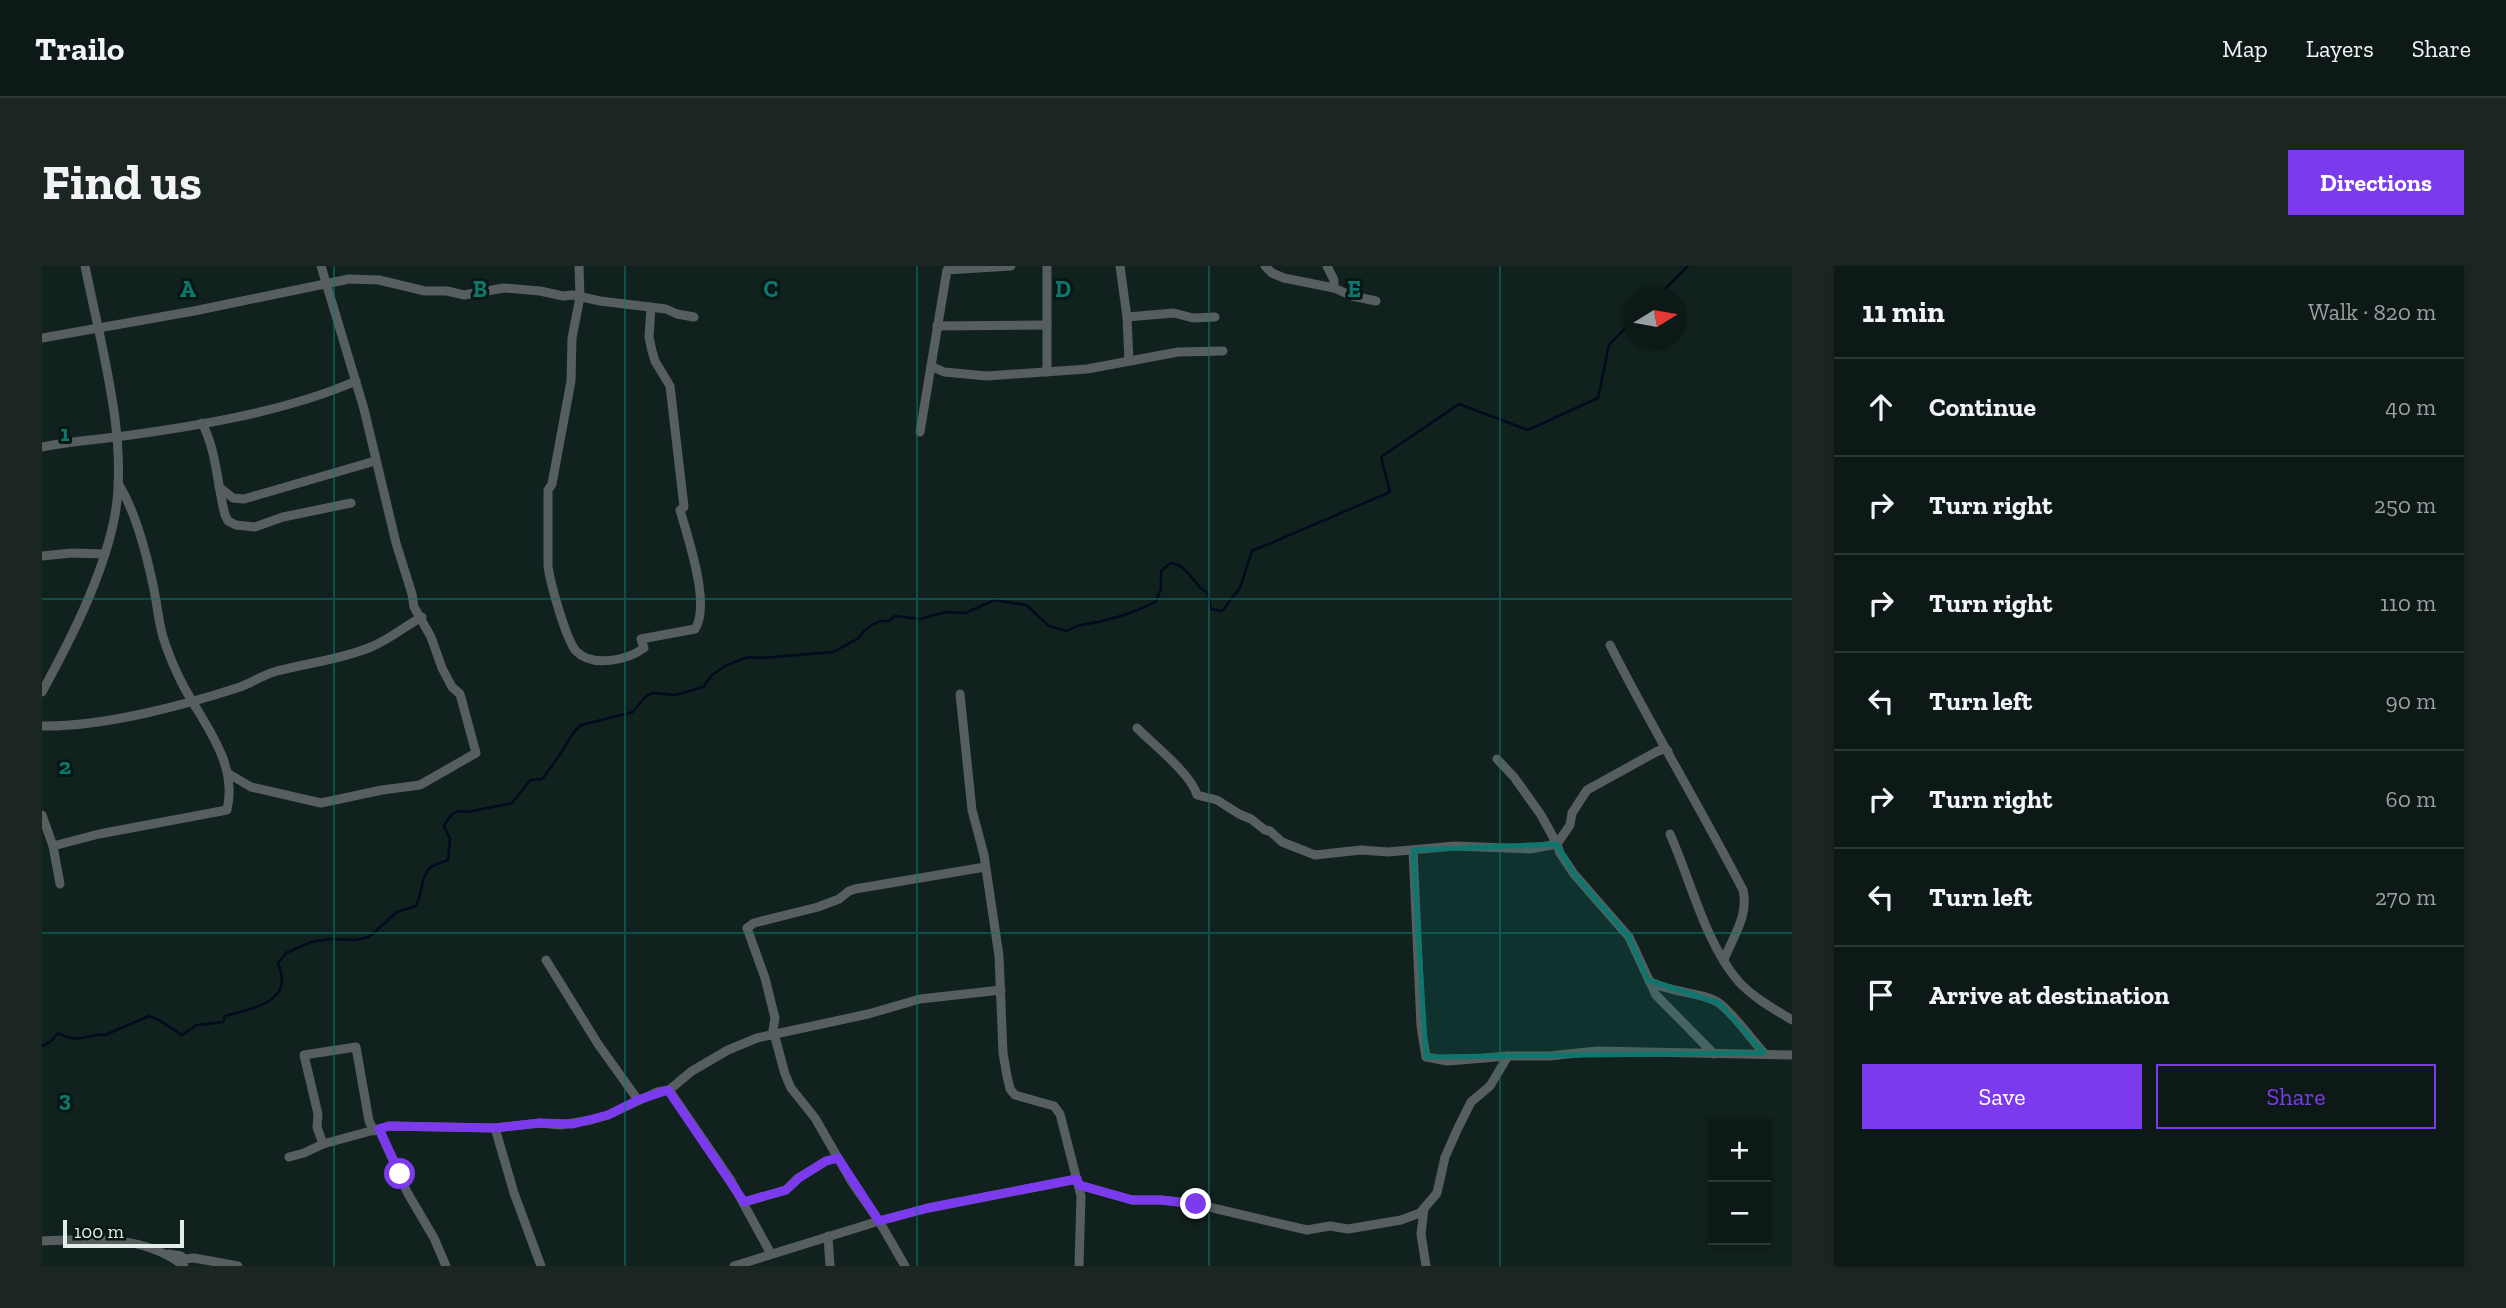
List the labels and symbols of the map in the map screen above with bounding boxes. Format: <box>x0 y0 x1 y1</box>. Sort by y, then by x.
text: A <box>180 275 196 303</box>
text: B <box>473 275 487 303</box>
text: C <box>764 275 778 303</box>
text: D <box>1055 275 1071 303</box>
text: E <box>1347 275 1361 303</box>
north arrow <box>1624 287 1687 350</box>
text: 1 <box>60 419 70 447</box>
text: 2 <box>59 752 71 780</box>
text: 3 <box>59 1085 71 1113</box>
route start <box>384 1158 415 1189</box>
route end <box>1180 1188 1211 1219</box>
scale bar <box>63 1217 184 1249</box>

